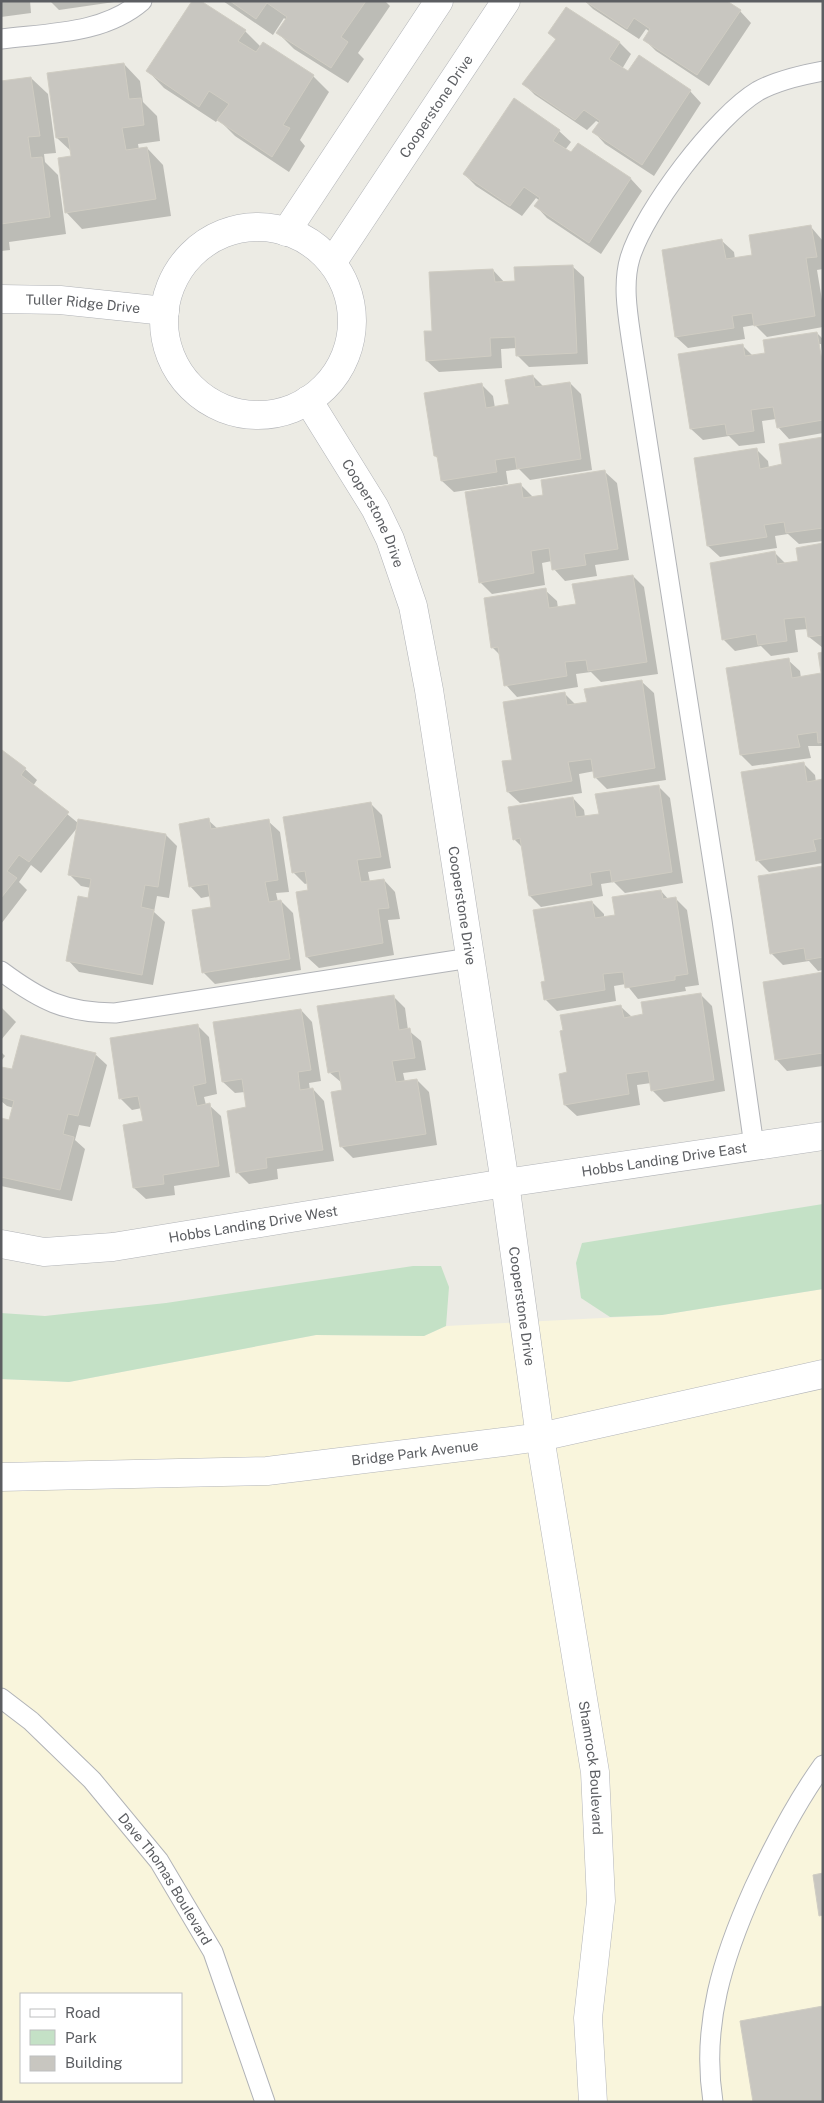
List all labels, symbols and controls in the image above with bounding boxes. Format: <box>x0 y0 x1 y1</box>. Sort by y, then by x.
street label: Cooperstone Drive <box>396 52 476 161</box>
street label: Tuller Ridge Drive <box>25 291 141 316</box>
street label: Cooperstone Drive <box>339 456 407 570</box>
street label: Cooperstone Drive <box>445 845 479 966</box>
street label: Hobbs Landing Drive East <box>580 1139 748 1180</box>
street label: Hobbs Landing Drive West <box>167 1202 339 1246</box>
street label: Cooperstone Drive <box>506 1246 538 1367</box>
street label: Bridge Park Avenue <box>350 1437 479 1469</box>
street label: Shamrock Boulevard <box>575 1700 606 1835</box>
street label: Dave Thomas Boulevard <box>115 1810 215 1948</box>
legend <box>20 1993 182 2083</box>
text: Road <box>65 2004 101 2021</box>
text: Park <box>65 2029 97 2046</box>
text: Building <box>65 2054 123 2071</box>

